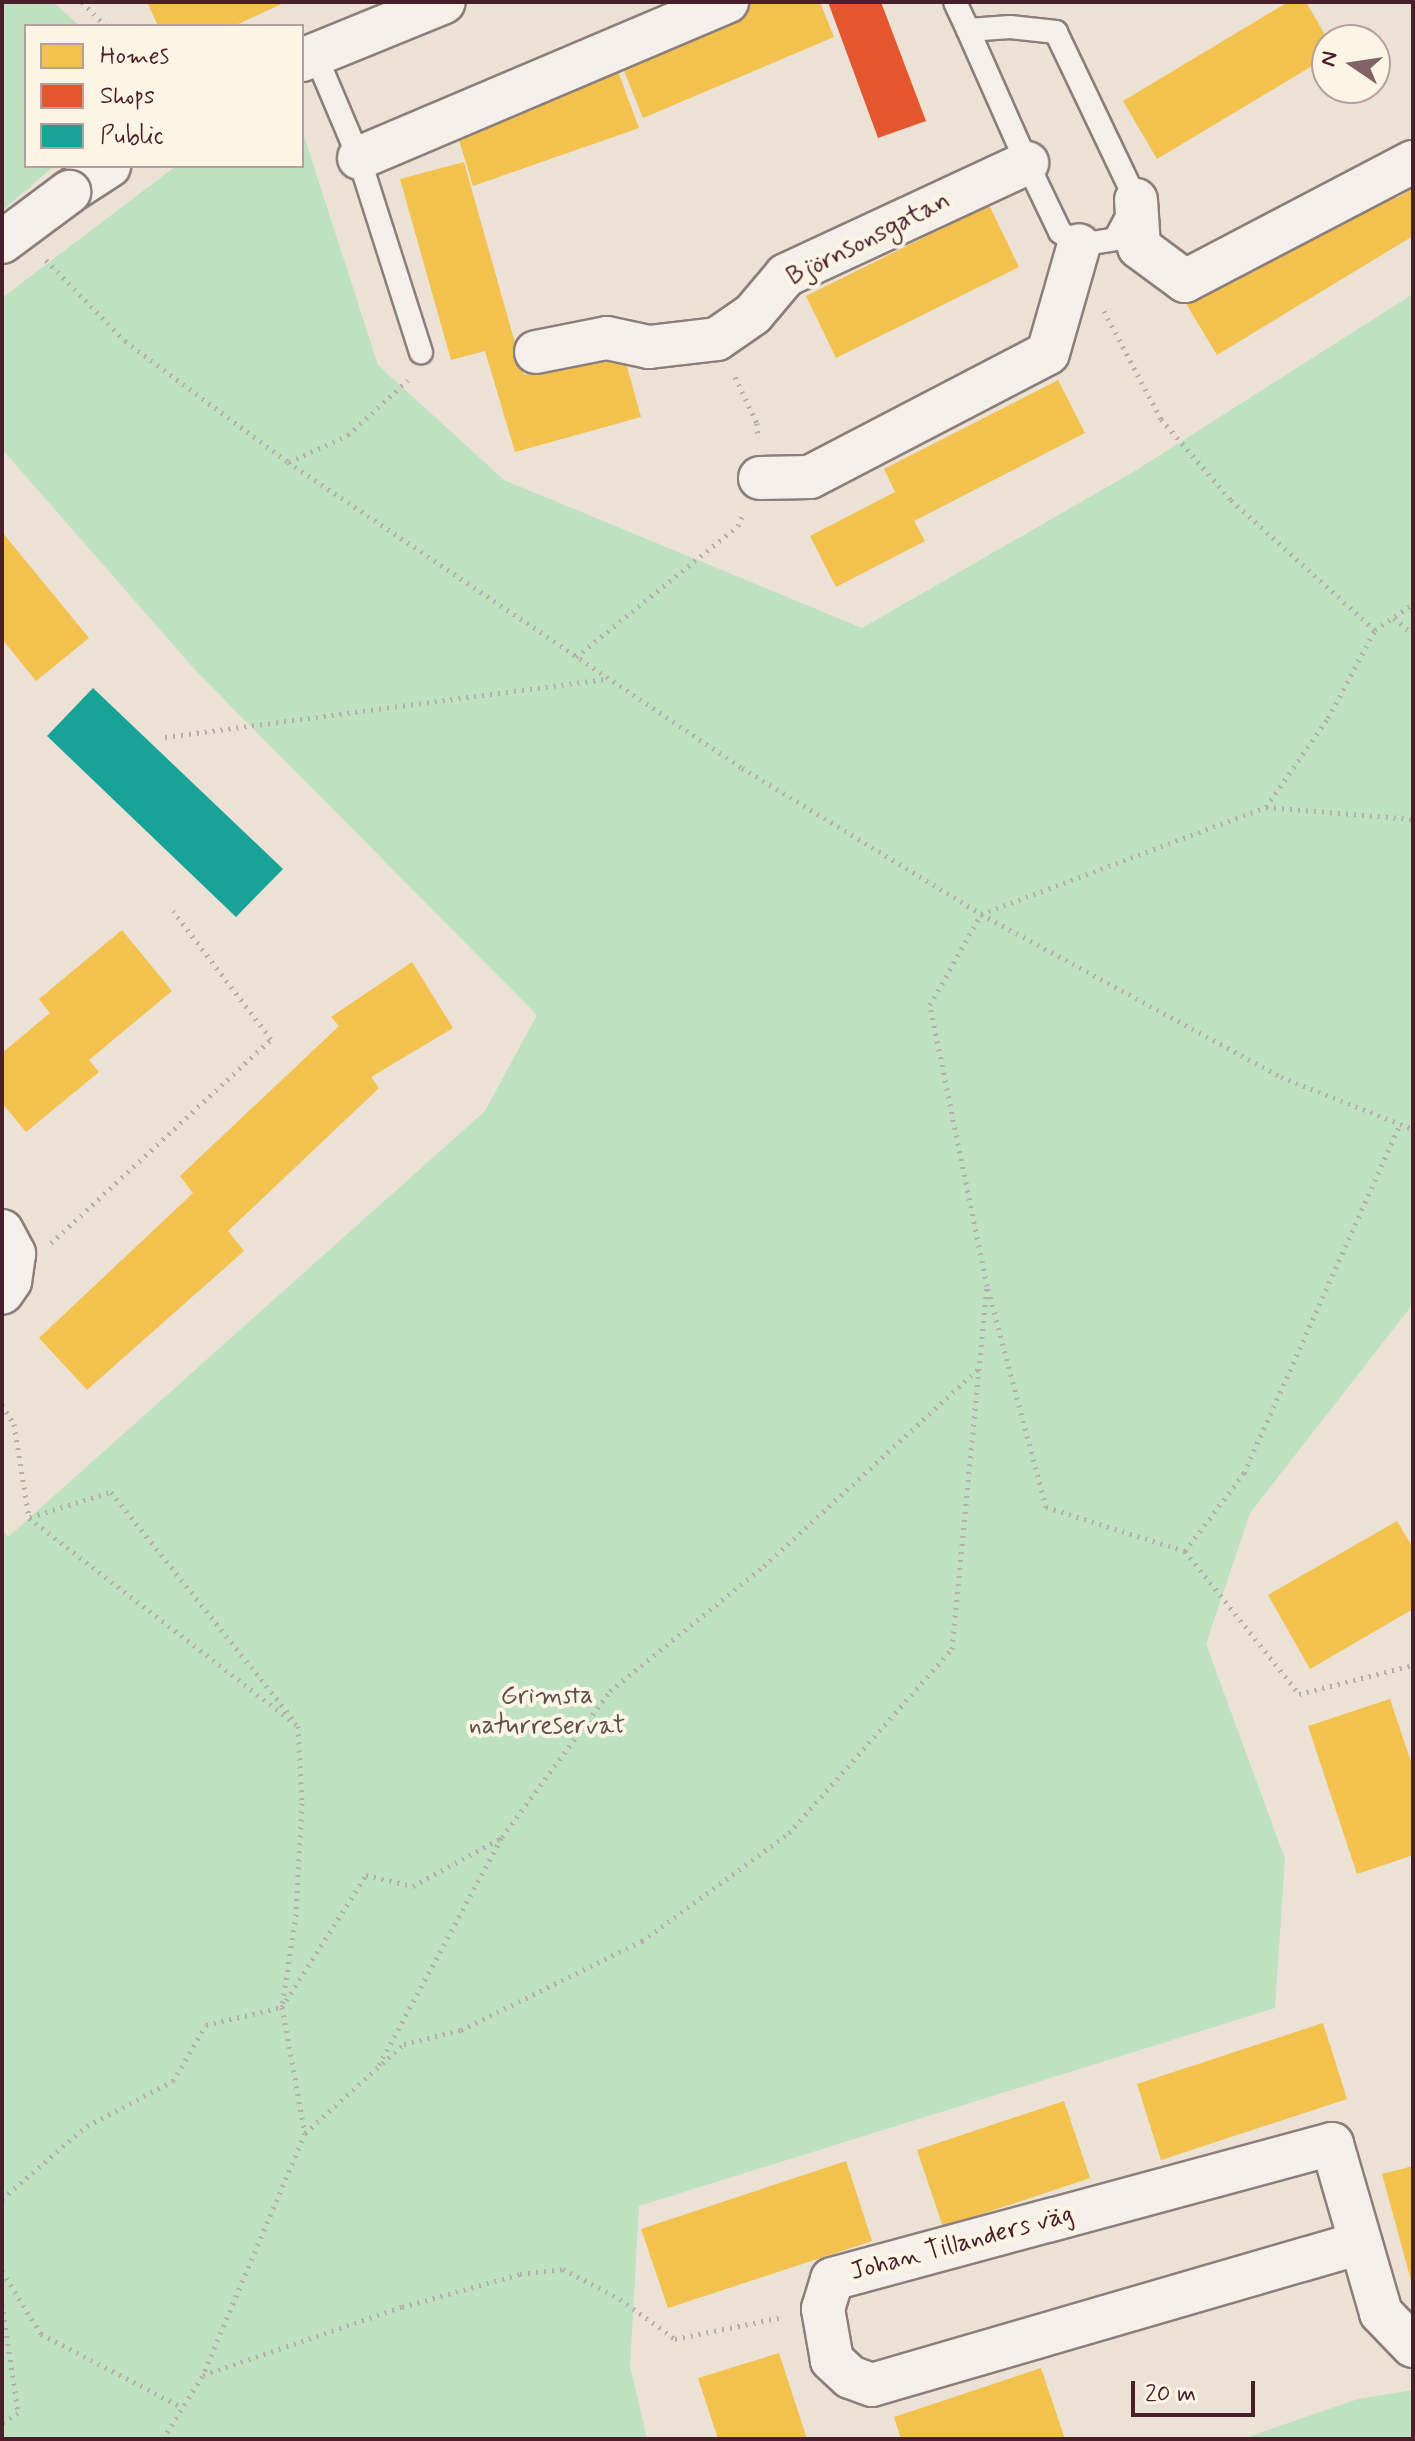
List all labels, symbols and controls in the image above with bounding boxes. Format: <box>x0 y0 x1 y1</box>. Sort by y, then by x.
legend <box>24 24 304 168</box>
north arrow <box>1311 24 1391 104</box>
text: Homes <box>100 41 169 72</box>
text: N <box>1314 49 1345 69</box>
text: Shops <box>100 81 155 112</box>
text: Public <box>100 121 164 152</box>
street label: Björnsonsgatan <box>782 186 956 294</box>
park label: Grimsta naturreservat <box>469 1681 625 1742</box>
street label: Johan Tillanders väg <box>849 2200 1075 2288</box>
scale bar <box>1135 2365 1259 2415</box>
text: 20 m <box>1145 2379 1196 2410</box>

